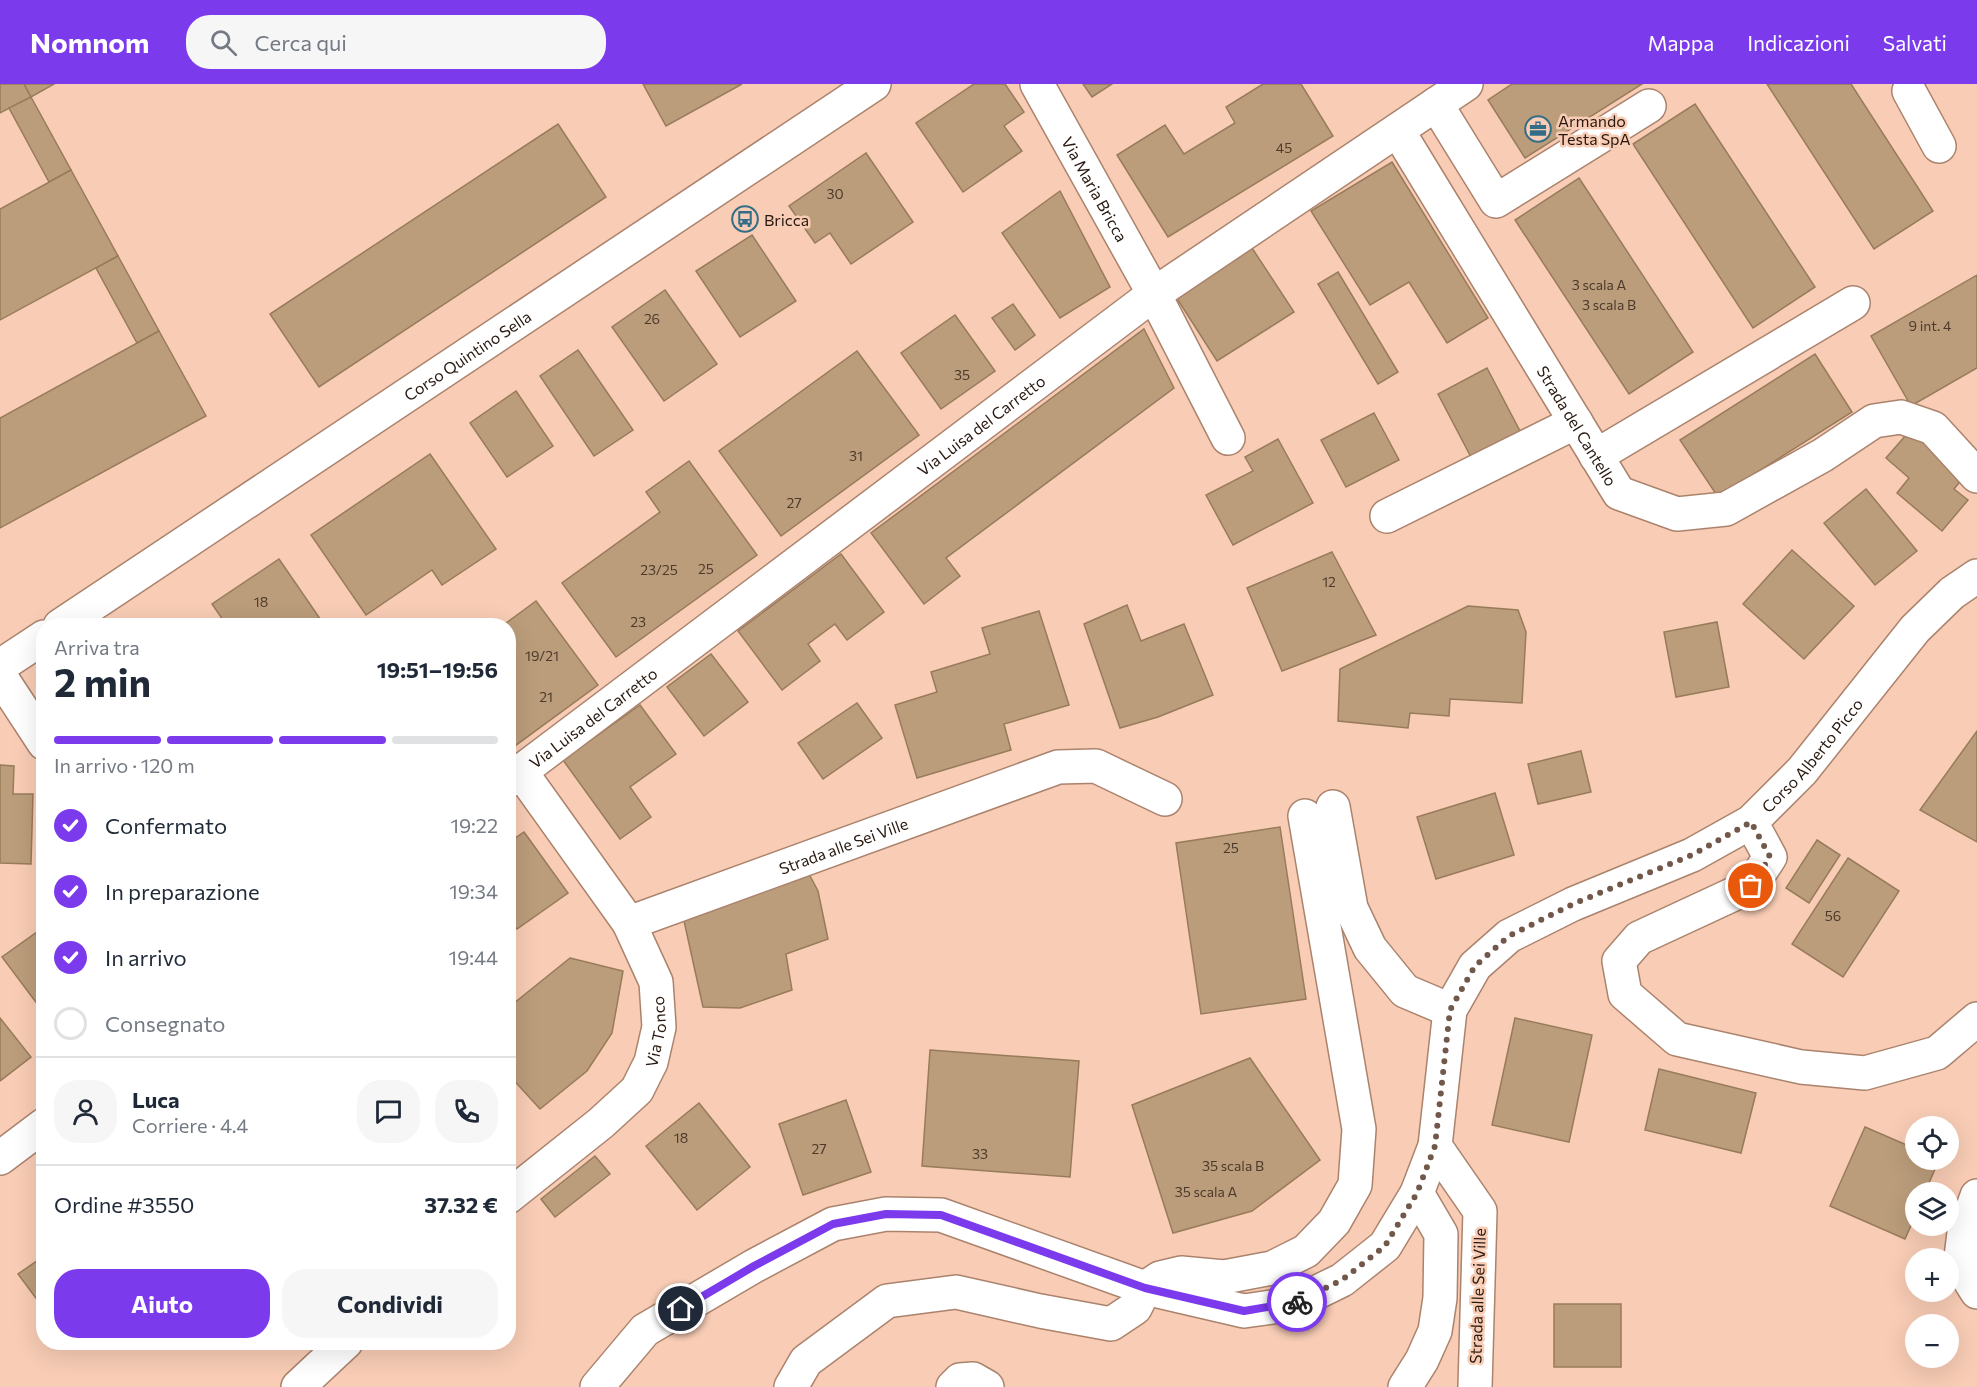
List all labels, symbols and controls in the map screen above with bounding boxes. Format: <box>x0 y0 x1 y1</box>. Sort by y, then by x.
search box <box>186 15 606 69</box>
text: Nomnom <box>30 25 150 59</box>
icon: search <box>207 26 240 59</box>
text: Cerca qui <box>255 29 347 56</box>
text: Mappa <box>1647 30 1714 55</box>
text: Indicazioni <box>1747 30 1850 55</box>
text: Salvati <box>1883 30 1947 55</box>
place label: Armando Testa SpA <box>1558 111 1631 148</box>
office icon: Armando Testa SpA <box>1523 114 1553 144</box>
street label: Via Maria Bricca <box>1059 133 1132 245</box>
house number: 45 <box>1276 139 1292 156</box>
house number: 30 <box>826 185 844 202</box>
bus stop icon: Bricca <box>730 204 760 234</box>
place label: Bricca <box>764 210 809 229</box>
house number: 3 scala A <box>1572 276 1627 293</box>
house number: 3 scala B <box>1582 296 1636 313</box>
street label: Corso Quintino Sella <box>400 306 534 404</box>
house number: 26 <box>644 310 660 327</box>
house number: 9 int. 4 <box>1909 317 1952 334</box>
street label: Strada del Cantello <box>1534 362 1622 489</box>
house number: 35 <box>954 366 970 383</box>
street label: Via Luisa del Carretto <box>913 370 1048 479</box>
house number: 31 <box>849 447 863 464</box>
house number: 27 <box>786 494 802 511</box>
house number: 25 <box>698 560 714 577</box>
house number: 23/25 <box>640 561 678 578</box>
house number: 12 <box>1322 573 1336 590</box>
house number: 18 <box>254 593 268 610</box>
house number: 23 <box>630 613 646 630</box>
text: Arriva tra <box>54 635 140 659</box>
house number: 19/21 <box>525 647 559 664</box>
text: 19:51–19:56 <box>377 656 498 683</box>
text: 2 min <box>54 657 151 705</box>
street label: Via Luisa del Carretto <box>525 663 660 771</box>
house number: 21 <box>539 688 553 705</box>
street label: Corso Alberto Picco <box>1757 694 1866 816</box>
text: In arrivo · 120 m <box>54 753 195 777</box>
icon: check <box>54 809 87 842</box>
text: Confermato <box>105 812 227 839</box>
text: 19:22 <box>450 813 498 837</box>
street label: Strada alle Sei Ville <box>776 813 910 877</box>
house number: 25 <box>1223 839 1239 856</box>
pin <box>1725 860 1776 911</box>
icon: bag <box>1734 869 1767 902</box>
icon: check <box>54 875 87 908</box>
text: In preparazione <box>105 878 260 905</box>
text: 19:34 <box>449 879 498 903</box>
house number: 56 <box>1825 907 1841 924</box>
icon: check <box>54 941 87 974</box>
text: In arrivo <box>105 944 187 971</box>
text: 19:44 <box>449 945 498 969</box>
street label: Via Tonco <box>641 995 669 1069</box>
text: Consegnato <box>105 1010 225 1037</box>
button: person <box>54 1080 117 1143</box>
button: chat <box>357 1080 420 1143</box>
button: phone <box>435 1080 498 1143</box>
text: Luca <box>132 1086 180 1113</box>
text: Corriere · 4.4 <box>132 1113 248 1137</box>
map controls <box>1905 1116 1959 1368</box>
button: locate <box>1905 1116 1959 1170</box>
house number: 18 <box>674 1129 688 1146</box>
house number: 27 <box>811 1140 827 1157</box>
house number: 33 <box>972 1145 988 1162</box>
house number: 35 scala B <box>1202 1157 1264 1174</box>
button: layers <box>1905 1182 1959 1236</box>
house number: 35 scala A <box>1175 1183 1238 1200</box>
text: Ordine #3550 <box>54 1191 194 1218</box>
text: 37.32 € <box>424 1191 498 1218</box>
street label: Strada alle Sei Ville <box>1465 1228 1489 1364</box>
button: + <box>1905 1248 1959 1302</box>
button: Aiuto <box>54 1269 270 1338</box>
button: Condividi <box>282 1269 498 1338</box>
courier <box>1267 1272 1327 1332</box>
pin <box>655 1283 706 1334</box>
icon: bike <box>1281 1286 1314 1319</box>
icon: home <box>664 1292 697 1325</box>
button: − <box>1905 1314 1959 1368</box>

